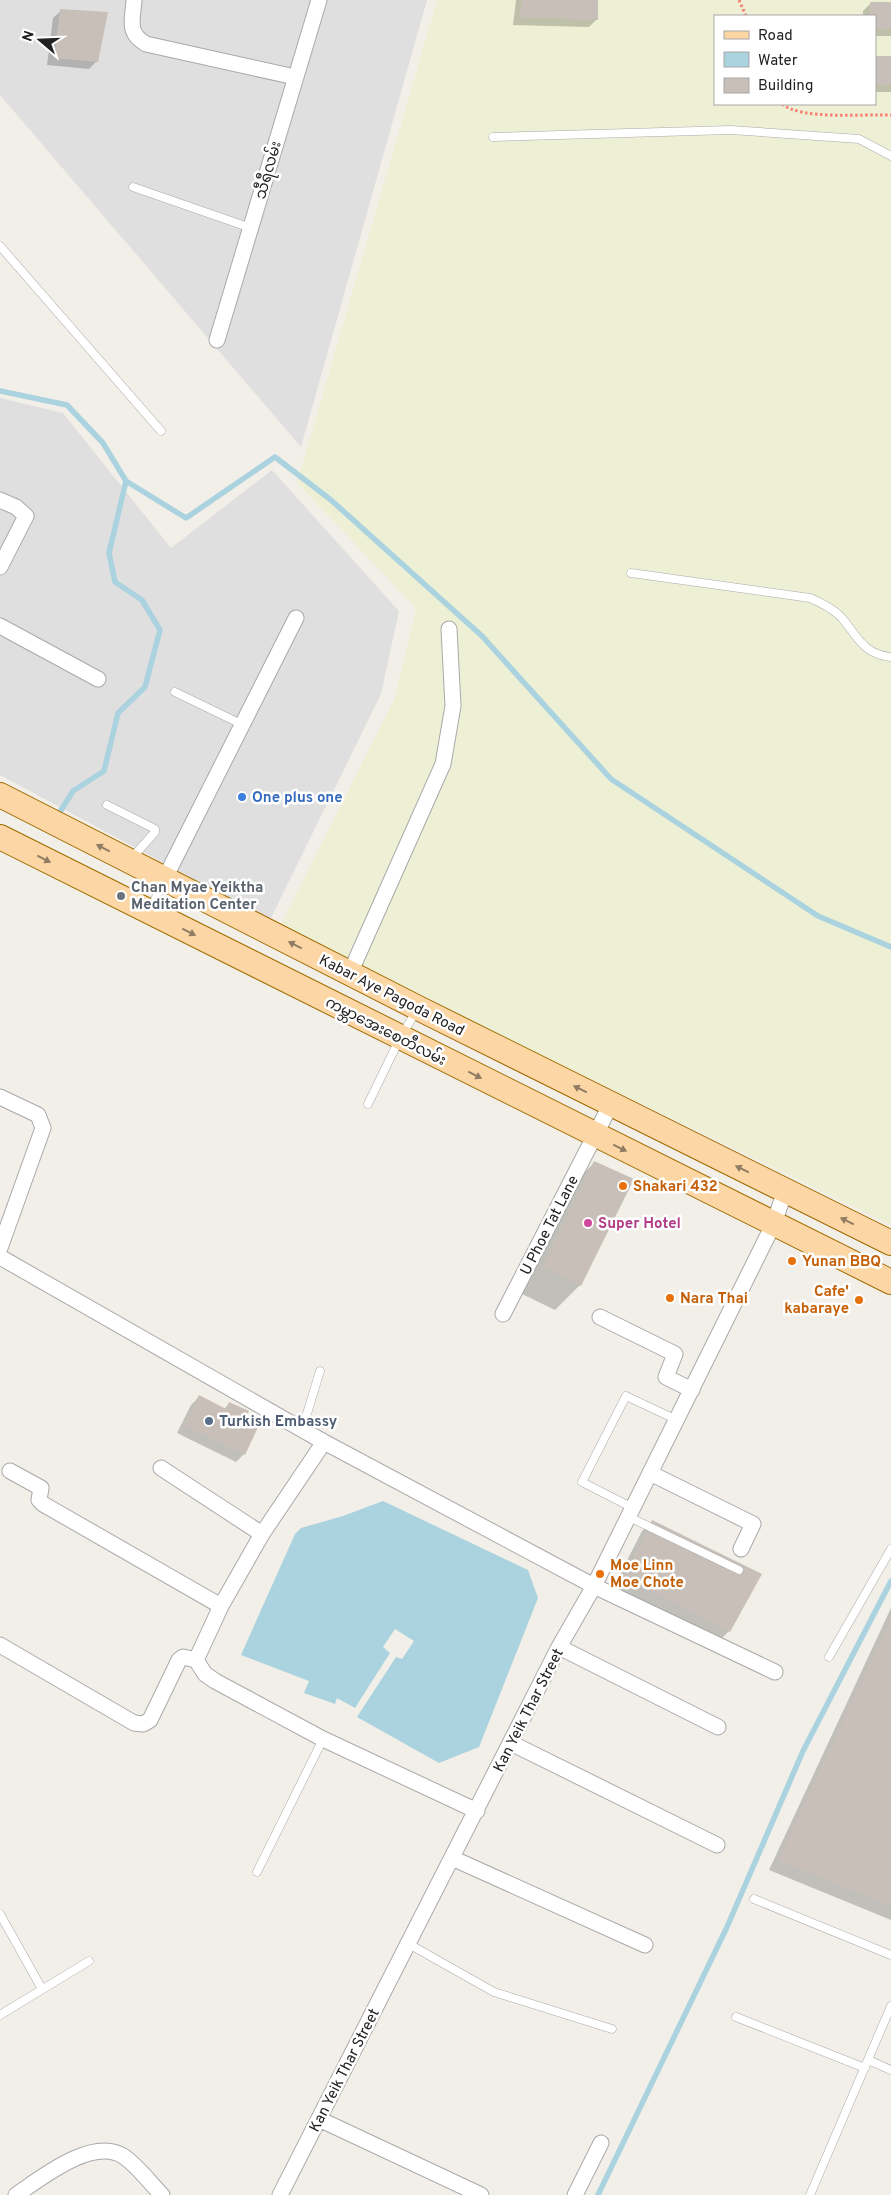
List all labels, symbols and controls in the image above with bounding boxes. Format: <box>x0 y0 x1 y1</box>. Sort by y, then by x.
north arrow <box>15 15 65 65</box>
legend <box>714 15 876 105</box>
text: Road <box>758 27 793 46</box>
text: N <box>19 29 39 44</box>
text: Water <box>758 52 798 71</box>
text: Building <box>758 77 813 96</box>
street label: သီရီလမ်း <box>250 139 288 202</box>
place label: One plus one <box>252 789 343 808</box>
marker: One plus one <box>236 791 248 803</box>
one-way arrow <box>95 844 110 852</box>
one-way arrow <box>36 855 51 863</box>
place label: Chan Myae Yeiktha Meditation Center <box>131 879 263 915</box>
marker: Chan Myae Yeiktha Meditation Center <box>115 890 127 902</box>
one-way arrow <box>182 928 196 936</box>
one-way arrow <box>287 941 302 949</box>
street label: Kabar Aye Pagoda Road <box>315 951 467 1041</box>
street label: ကမ္ဘာအေးစေတီလမ်း <box>321 992 450 1072</box>
one-way arrow <box>467 1071 482 1080</box>
one-way arrow <box>573 1085 588 1093</box>
one-way arrow <box>613 1144 627 1152</box>
one-way arrow <box>734 1165 749 1173</box>
street label: U Phoe Tat Lane <box>517 1173 584 1279</box>
place label: Shakari 432 <box>633 1178 718 1197</box>
marker: Shakari 432 <box>617 1180 629 1192</box>
place label: Super Hotel <box>598 1215 681 1234</box>
marker: Super Hotel <box>582 1217 594 1229</box>
one-way arrow <box>840 1217 854 1225</box>
place label: Yunan BBQ <box>802 1253 881 1272</box>
marker: Yunan BBQ <box>786 1255 798 1267</box>
place label: Cafe' kabaraye <box>784 1283 849 1319</box>
place label: Nara Thai <box>680 1290 748 1309</box>
marker: Nara Thai <box>664 1292 676 1304</box>
marker: Cafe' kabaraye <box>853 1294 865 1306</box>
place label: Turkish Embassy <box>219 1413 338 1432</box>
marker: Turkish Embassy <box>203 1415 215 1427</box>
place label: Moe Linn Moe Chote <box>610 1557 684 1593</box>
marker: Moe Linn Moe Chote <box>594 1568 606 1580</box>
street label: Kan Yeik Thar Street <box>490 1646 569 1776</box>
street label: Kan Yeik Thar Street <box>306 2006 385 2136</box>

